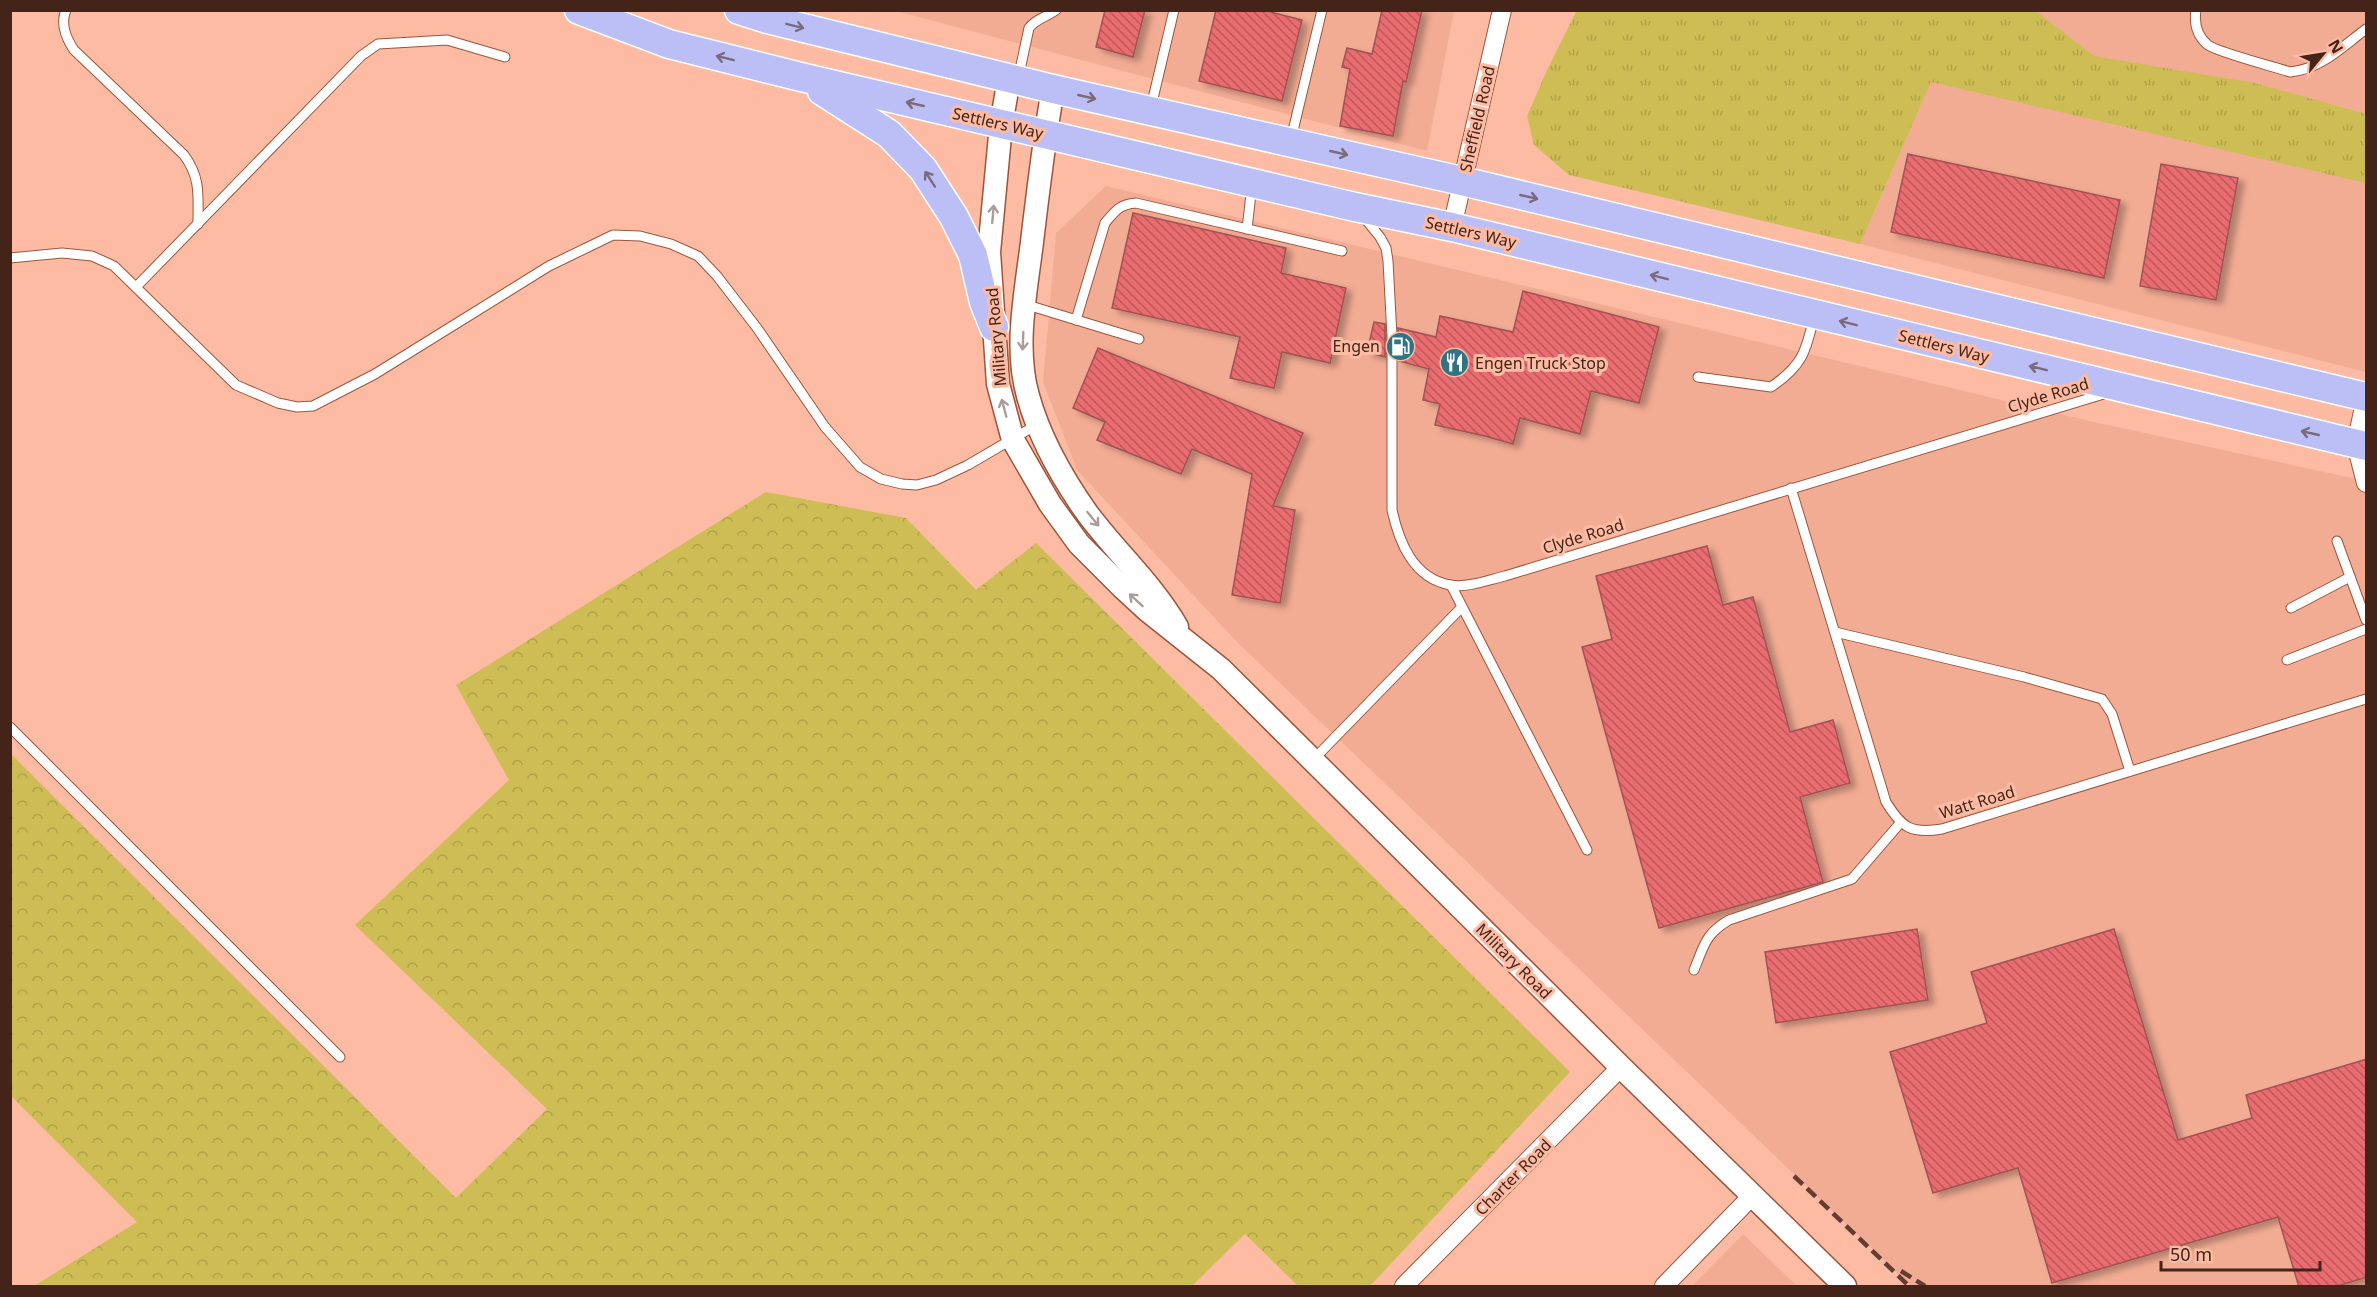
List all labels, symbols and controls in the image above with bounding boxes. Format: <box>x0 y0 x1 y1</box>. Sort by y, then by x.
one-way arrow <box>786 21 805 33</box>
north arrow <box>2293 24 2353 84</box>
text: N <box>2323 35 2349 58</box>
one-way arrow <box>716 52 735 64</box>
street label: Sheffield Road <box>1454 64 1500 174</box>
one-way arrow <box>1077 91 1096 103</box>
one-way arrow <box>906 98 925 110</box>
street label: Settlers Way <box>950 102 1046 144</box>
one-way arrow <box>1329 148 1348 159</box>
one-way arrow <box>923 171 935 188</box>
one-way arrow <box>1519 191 1538 203</box>
one-way arrow <box>988 205 999 224</box>
street label: Settlers Way <box>1423 211 1519 253</box>
one-way arrow <box>1650 270 1669 282</box>
street label: Military Road <box>981 287 1011 387</box>
one-way arrow <box>1839 316 1858 328</box>
street label: Settlers Way <box>1896 324 1992 368</box>
fuel station icon: Engen <box>1385 330 1417 362</box>
one-way arrow <box>1017 331 1028 351</box>
place label: Engen <box>1332 335 1380 357</box>
restaurant icon: Engen Truck Stop <box>1438 347 1470 379</box>
place label: Engen Truck Stop <box>1475 352 1606 374</box>
one-way arrow <box>2029 362 2048 374</box>
street label: Clyde Road <box>2005 372 2091 418</box>
one-way arrow <box>998 399 1010 418</box>
one-way arrow <box>2300 426 2319 438</box>
one-way arrow <box>1086 511 1099 527</box>
street label: Clyde Road <box>1540 513 1626 559</box>
one-way arrow <box>1129 593 1144 607</box>
street label: Watt Road <box>1937 780 2017 824</box>
street label: Military Road <box>1471 918 1557 1004</box>
street label: Charter Road <box>1470 1134 1556 1220</box>
scale bar <box>2161 1234 2320 1272</box>
text: 50 m <box>2170 1242 2212 1266</box>

